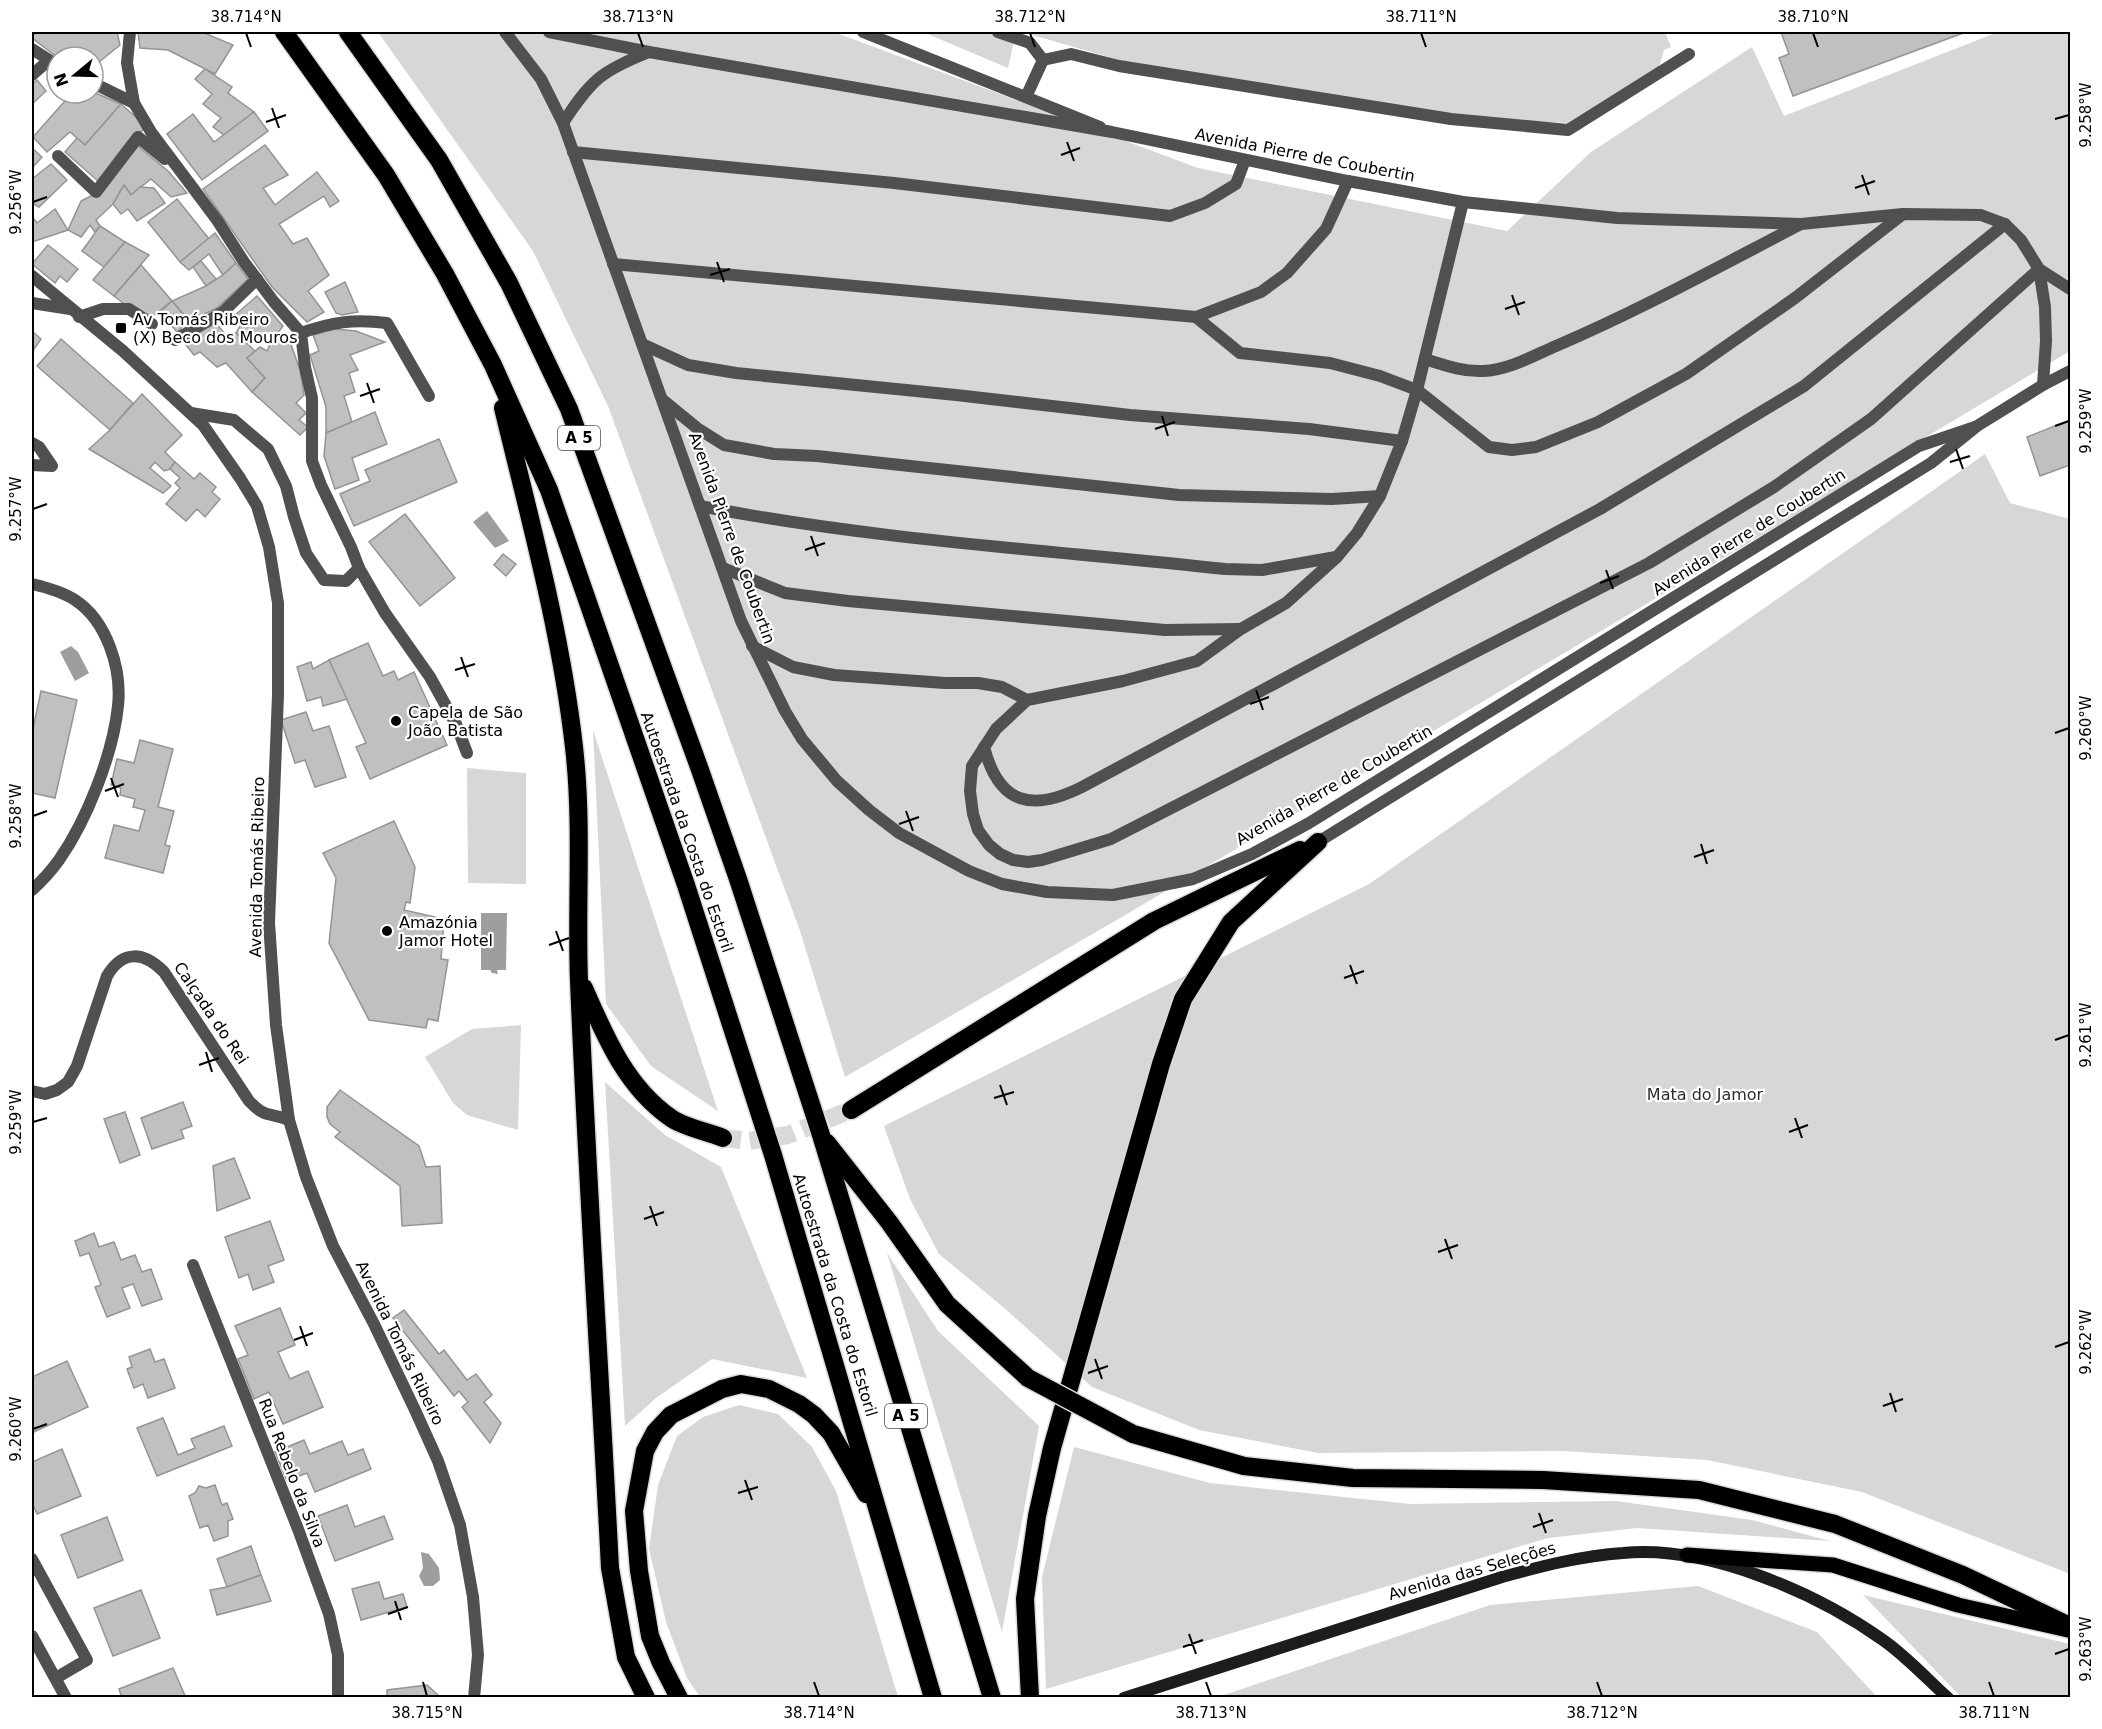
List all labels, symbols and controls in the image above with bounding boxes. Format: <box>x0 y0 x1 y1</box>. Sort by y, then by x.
text: 38.714°N <box>210 8 282 26</box>
text: 38.713°N <box>602 8 674 26</box>
text: 38.712°N <box>994 8 1066 26</box>
text: 38.711°N <box>1385 8 1457 26</box>
text: 38.710°N <box>1777 8 1849 26</box>
north arrow <box>45 45 105 105</box>
text: N <box>50 70 72 89</box>
text: 9.258°W <box>2077 82 2095 148</box>
street label: Avenida Pierre de Coubertin <box>1193 124 1417 186</box>
text: 9.256°W <box>7 169 25 235</box>
place label: Av Tomás Ribeiro (X) Beco dos Mouros <box>133 310 297 347</box>
marker: Av Tomás Ribeiro (X) Beco dos Mouros <box>114 321 128 335</box>
text: 9.259°W <box>2077 388 2095 454</box>
road number: A 5 <box>558 426 600 450</box>
street label: Avenida Pierre de Coubertin <box>685 430 779 646</box>
street label: Avenida Pierre de Coubertin <box>1649 465 1849 599</box>
text: 9.257°W <box>7 476 25 542</box>
text: 9.260°W <box>2077 695 2095 761</box>
place label: Capela de São João Batista <box>407 703 523 740</box>
street label: Autoestrada da Costa do Estoril <box>637 709 737 955</box>
marker: Capela de São João Batista <box>389 714 403 728</box>
street label: Avenida Pierre de Coubertin <box>1232 721 1436 849</box>
street label: Avenida Tomás Ribeiro <box>246 777 268 957</box>
text: 9.258°W <box>7 783 25 849</box>
place label: Amazónia Jamor Hotel <box>398 913 493 950</box>
marker: Amazónia Jamor Hotel <box>380 924 394 938</box>
street label: Calçada do Rei <box>170 958 252 1068</box>
text: 9.261°W <box>2077 1002 2095 1068</box>
park label: Mata do Jamor <box>1647 1085 1764 1104</box>
text: 9.259°W <box>7 1089 25 1155</box>
street label: Autoestrada da Costa do Estoril <box>789 1171 881 1419</box>
street label: Avenida Tomás Ribeiro <box>352 1258 448 1428</box>
text: 9.262°W <box>2077 1309 2095 1375</box>
text: 9.260°W <box>7 1396 25 1462</box>
street label: Rua Rebelo da Silva <box>255 1396 329 1550</box>
road number: A 5 <box>885 1404 927 1428</box>
street label: Avenida das Seleções <box>1386 1538 1558 1604</box>
text: 9.263°W <box>2077 1616 2095 1682</box>
text: 38.715°N <box>391 1704 463 1722</box>
text: 38.714°N <box>783 1704 855 1722</box>
text: 38.713°N <box>1175 1704 1247 1722</box>
text: 38.712°N <box>1566 1704 1638 1722</box>
text: 38.711°N <box>1958 1704 2030 1722</box>

